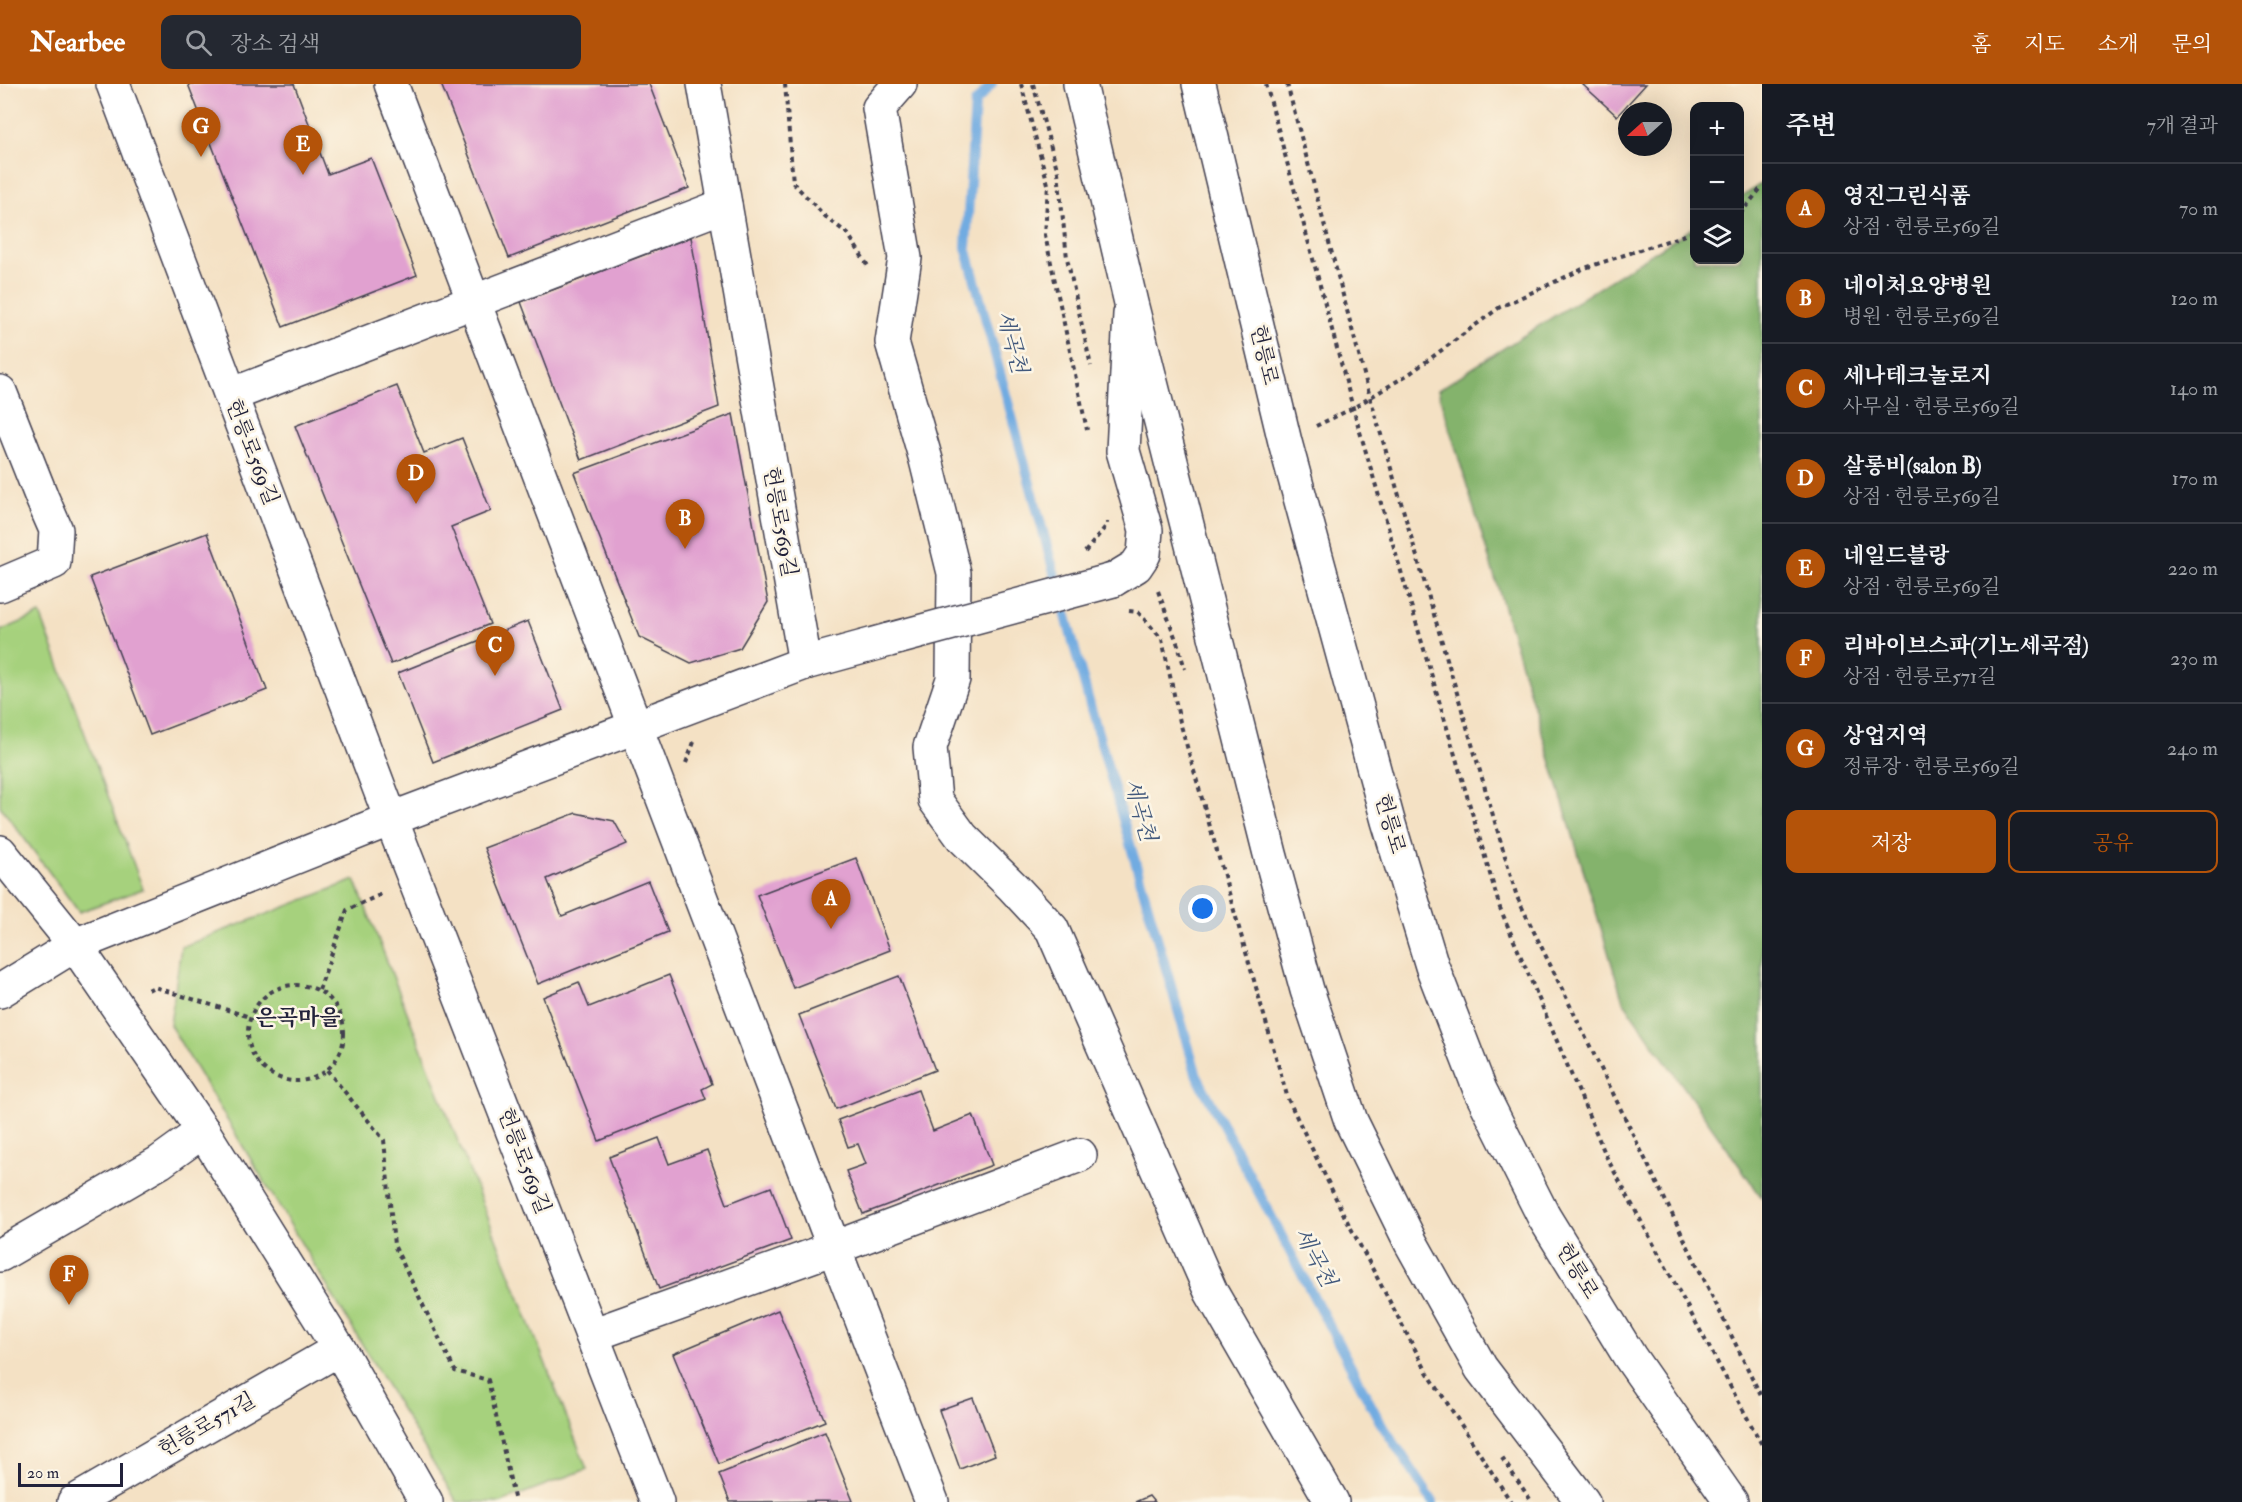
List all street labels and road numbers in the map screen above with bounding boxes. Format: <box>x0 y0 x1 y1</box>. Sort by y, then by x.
street label: 헌릉로 <box>1244 322 1284 388</box>
street label: 헌릉로569길 <box>219 395 285 509</box>
street label: 헌릉로569길 <box>757 465 803 579</box>
street label: 헌릉로 <box>1369 791 1411 857</box>
street label: 헌릉로569길 <box>491 1104 557 1218</box>
street label: 헌릉로 <box>1550 1238 1604 1304</box>
street label: 헌릉로571길 <box>154 1386 260 1464</box>

